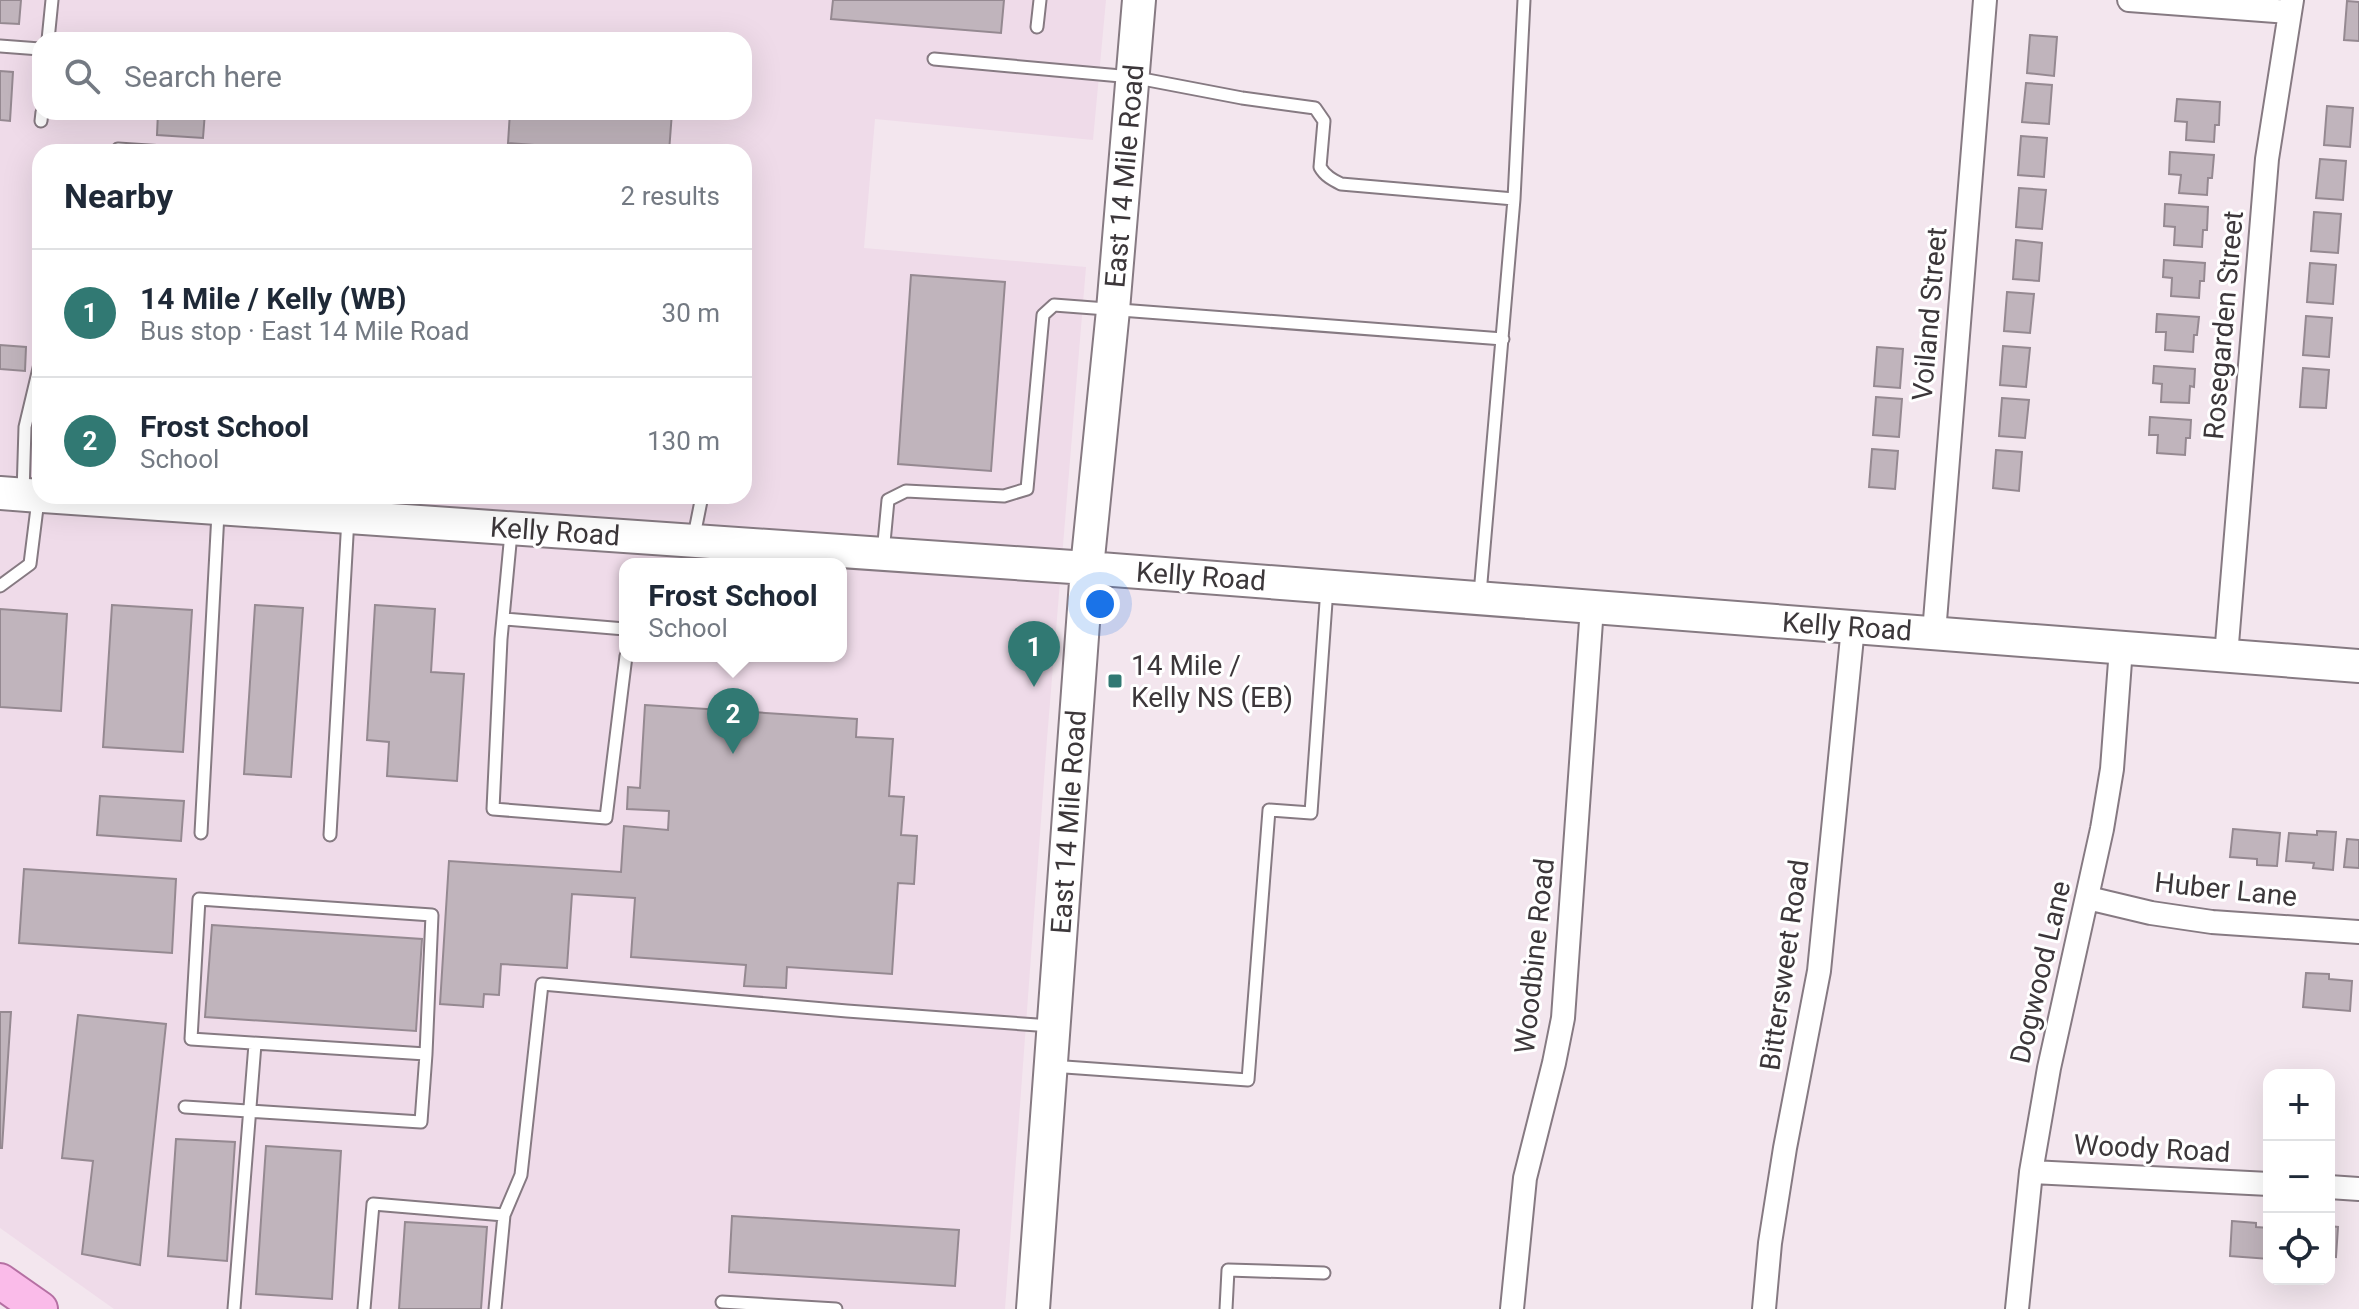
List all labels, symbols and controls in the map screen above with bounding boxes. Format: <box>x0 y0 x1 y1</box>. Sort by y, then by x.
search box <box>32 32 752 120</box>
icon: search <box>60 54 104 98</box>
text: Search here <box>124 59 282 94</box>
street label: East 14 Mile Road <box>1098 63 1151 289</box>
text: Nearby <box>64 176 173 216</box>
text: 2 results <box>621 181 720 211</box>
street label: Rosegarden Street <box>2197 209 2250 441</box>
street label: Voiland Street <box>1905 226 1954 402</box>
text: 14 Mile / Kelly (WB) <box>140 281 406 316</box>
text: 1 <box>83 298 97 328</box>
text: 30 m <box>662 298 720 328</box>
text: Bus stop · East 14 Mile Road <box>140 316 469 346</box>
text: Frost School <box>140 409 309 444</box>
text: 2 <box>83 426 97 456</box>
text: 130 m <box>647 426 720 456</box>
text: School <box>140 444 219 474</box>
street label: Kelly Road <box>489 511 621 552</box>
street label: Kelly Road <box>1135 556 1267 597</box>
popup <box>619 558 847 662</box>
text: Frost School <box>648 578 818 613</box>
your location <box>1080 584 1120 624</box>
street label: Kelly Road <box>1781 606 1913 647</box>
text: School <box>648 613 728 643</box>
pin: 1 <box>1008 621 1060 687</box>
place label: 14 Mile / Kelly NS (EB) <box>1131 649 1293 714</box>
marker: 14 Mile / Kelly NS (EB) <box>1106 672 1124 690</box>
pin: 2 <box>707 688 759 754</box>
street label: East 14 Mile Road <box>1044 709 1093 935</box>
street label: Woodbine Road <box>1508 857 1561 1055</box>
street label: Bittersweet Road <box>1753 858 1816 1073</box>
street label: Huber Lane <box>2153 866 2299 913</box>
street label: Dogwood Lane <box>2003 878 2078 1067</box>
map controls <box>2263 1069 2335 1285</box>
button: + <box>2263 1069 2335 1141</box>
street label: Woody Road <box>2073 1128 2231 1169</box>
button: − <box>2263 1141 2335 1213</box>
button: locate <box>2263 1213 2335 1285</box>

